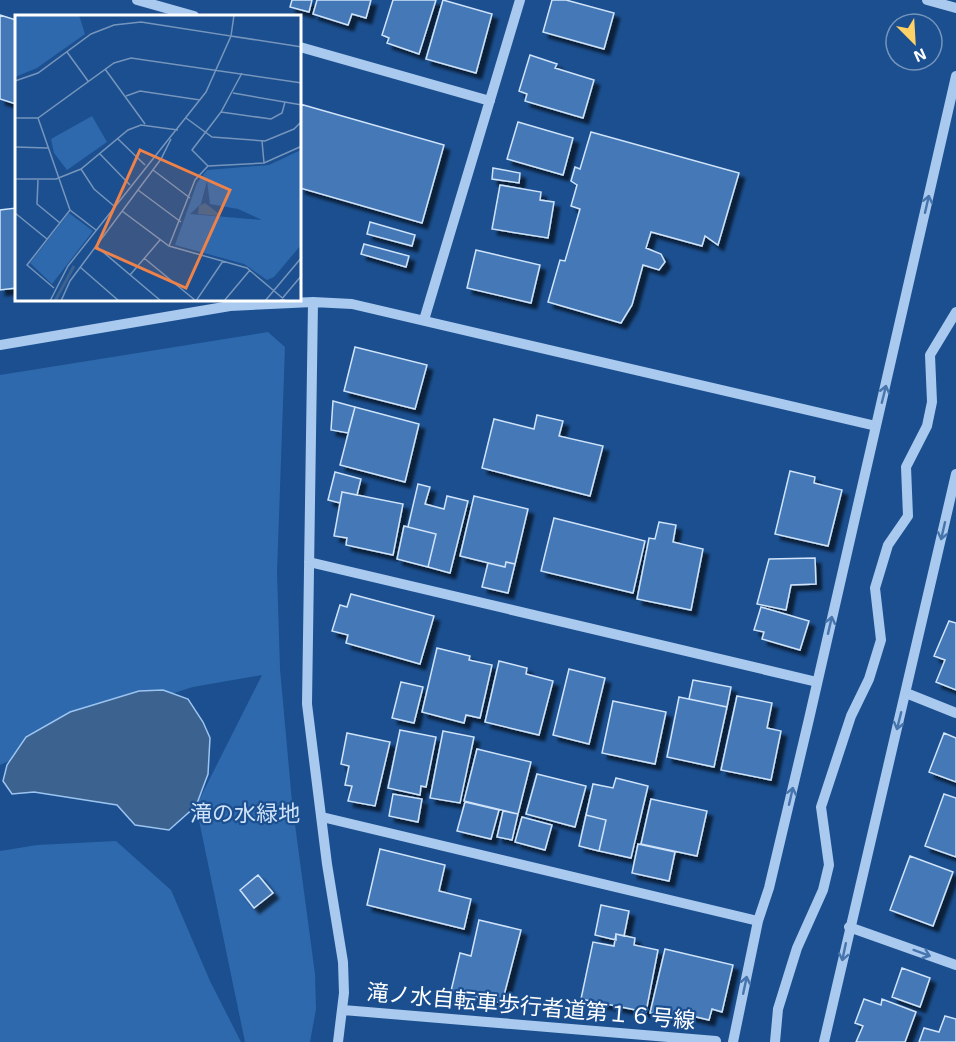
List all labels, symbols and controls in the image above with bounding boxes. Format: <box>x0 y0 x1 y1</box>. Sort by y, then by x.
north arrow <box>884 12 944 72</box>
inset map <box>15 15 302 302</box>
text: N <box>911 45 929 67</box>
one-way arrow <box>922 195 933 214</box>
one-way arrow <box>879 385 890 404</box>
one-way arrow <box>936 521 948 540</box>
one-way arrow <box>825 616 836 635</box>
one-way arrow <box>892 711 904 730</box>
one-way arrow <box>786 786 798 805</box>
park label: 滝の水緑地 <box>190 799 300 825</box>
one-way arrow <box>838 941 849 961</box>
one-way arrow <box>913 948 931 959</box>
one-way arrow <box>740 975 751 995</box>
street label: 滝ノ水自転車歩行者道第１６号線 <box>366 978 697 1032</box>

